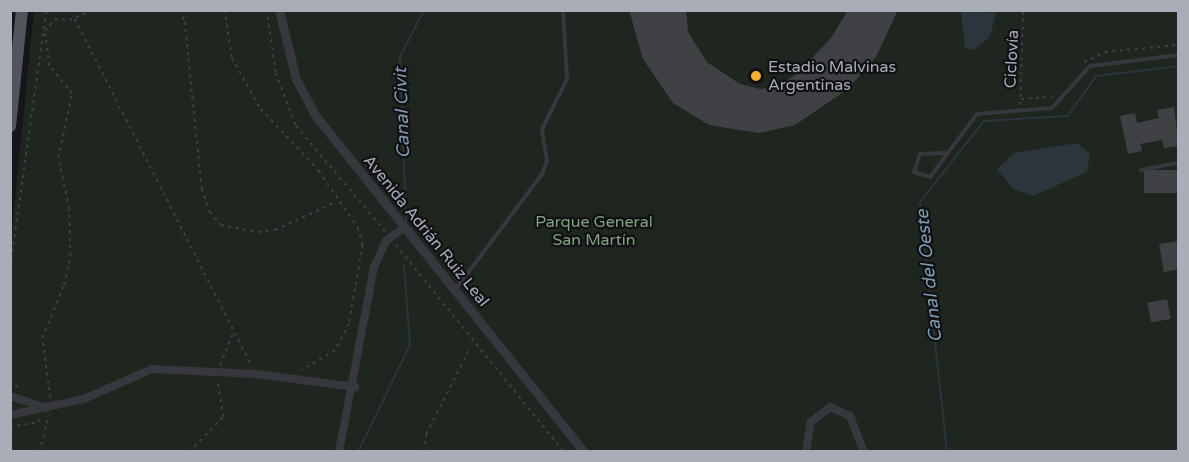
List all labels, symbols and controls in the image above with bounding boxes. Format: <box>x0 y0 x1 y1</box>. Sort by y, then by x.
street label: Ciclovía <box>1001 29 1023 89</box>
place label: Estadio Malvinas Argentinas <box>768 57 896 95</box>
water label: Canal Civit <box>390 67 414 159</box>
marker: Estadio Malvinas Argentinas <box>749 69 763 83</box>
street label: Avenida Adrián Ruiz Leal <box>359 151 493 311</box>
water label: Canal del Oeste <box>911 208 947 344</box>
park label: Parque General San Martín <box>535 212 653 250</box>

